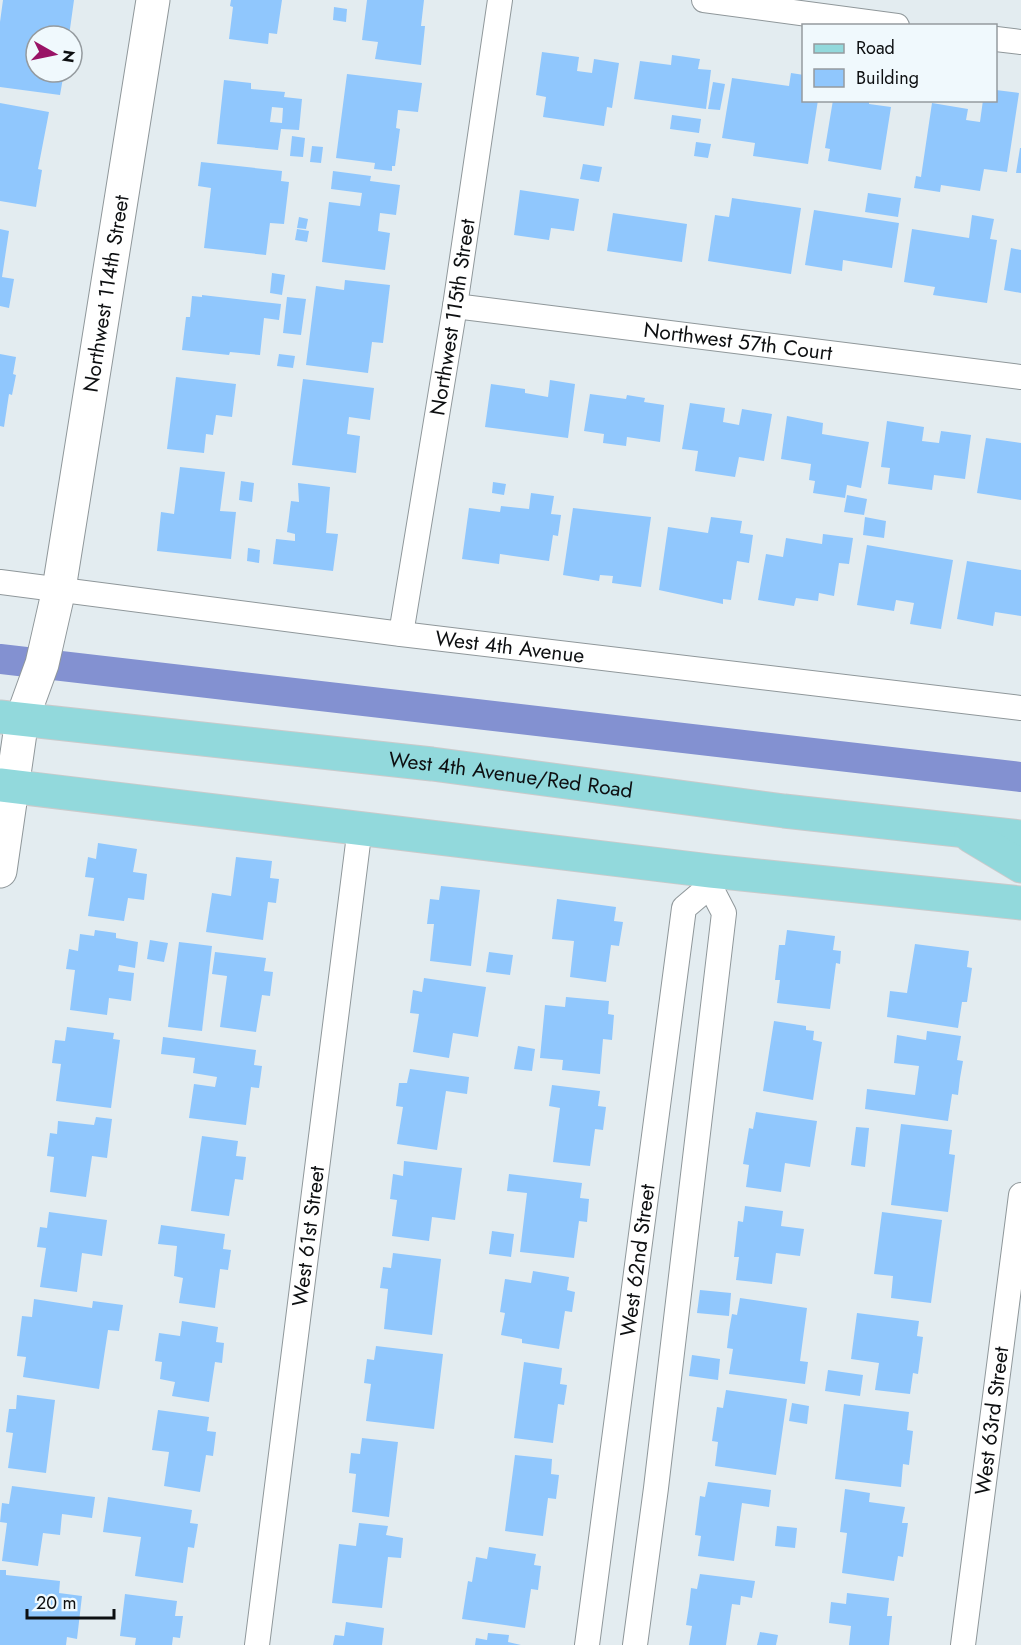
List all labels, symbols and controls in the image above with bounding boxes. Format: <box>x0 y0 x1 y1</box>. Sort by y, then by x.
north arrow <box>24 24 84 84</box>
legend <box>802 24 997 102</box>
text: Road <box>856 35 895 61</box>
text: N <box>56 48 81 64</box>
text: Building <box>856 65 919 91</box>
street label: Northwest 114th Street <box>76 193 137 394</box>
street label: Northwest 115th Street <box>422 217 483 418</box>
street label: Northwest 57th Court <box>642 315 834 368</box>
street label: West 4th Avenue <box>434 623 586 671</box>
street label: West 4th Avenue/Red Road <box>387 744 635 806</box>
street label: West 61st Street <box>285 1164 332 1308</box>
street label: West 62nd Street <box>613 1182 663 1338</box>
street label: West 63rd Street <box>967 1345 1016 1497</box>
scale bar <box>27 1582 114 1620</box>
text: 20 m <box>36 1590 76 1616</box>

